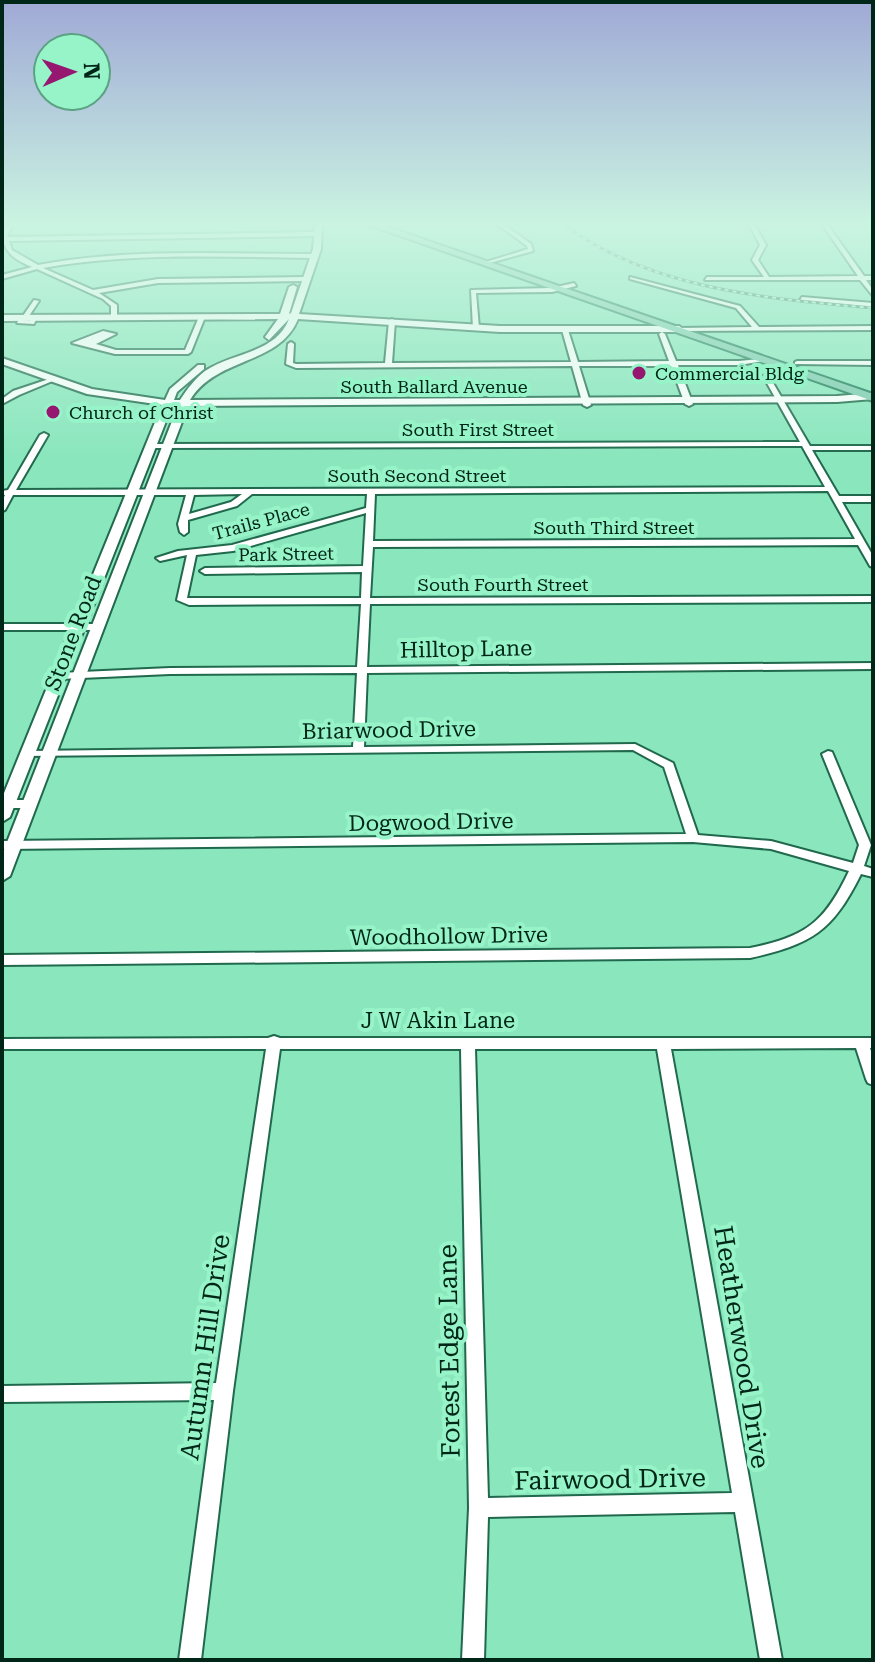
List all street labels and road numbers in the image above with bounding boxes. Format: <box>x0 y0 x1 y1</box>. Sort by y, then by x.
street label: South Ballard Avenue <box>340 376 528 397</box>
street label: South First Street <box>402 419 554 440</box>
street label: South Second Street <box>328 465 507 486</box>
street label: Trails Place <box>210 498 312 544</box>
street label: South Third Street <box>533 517 695 538</box>
street label: Park Street <box>238 543 334 565</box>
street label: Stone Road <box>40 572 106 694</box>
street label: South Fourth Street <box>417 574 589 595</box>
street label: Hilltop Lane <box>400 635 532 663</box>
street label: Briarwood Drive <box>302 716 476 744</box>
street label: Dogwood Drive <box>348 808 514 836</box>
street label: Woodhollow Drive <box>350 922 548 950</box>
street label: J W Akin Lane <box>361 1008 515 1033</box>
street label: Heatherwood Drive <box>708 1223 776 1471</box>
street label: Autumn Hill Drive <box>174 1232 236 1462</box>
street label: Forest Edge Lane <box>432 1244 466 1458</box>
street label: Fairwood Drive <box>514 1462 706 1496</box>

